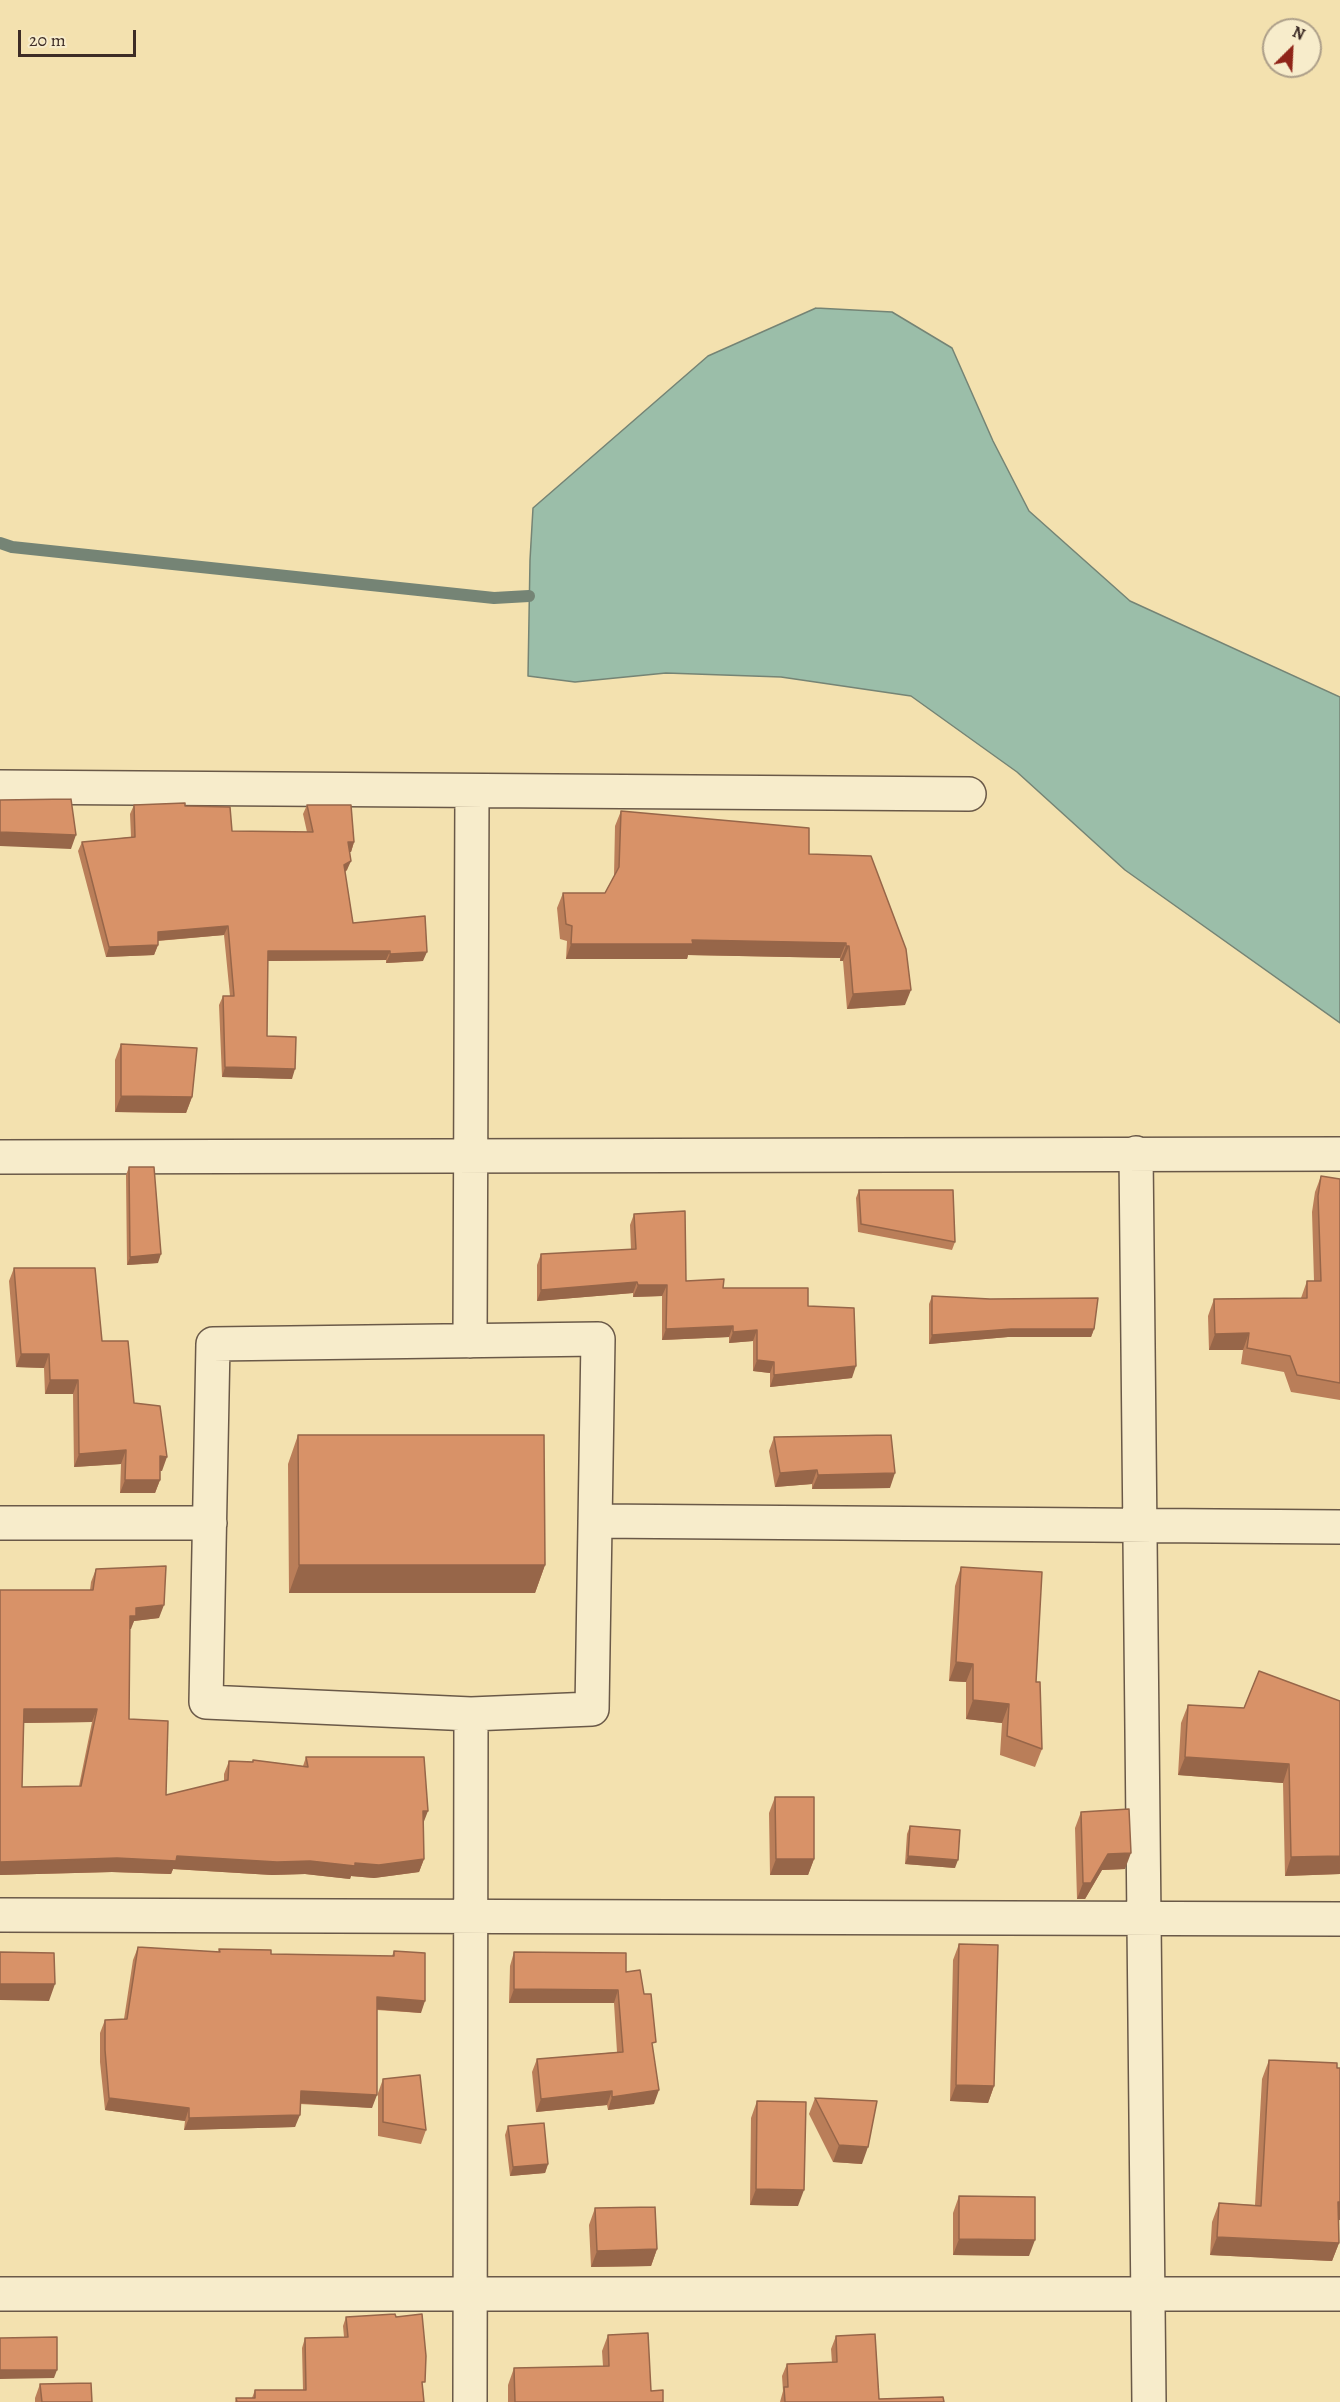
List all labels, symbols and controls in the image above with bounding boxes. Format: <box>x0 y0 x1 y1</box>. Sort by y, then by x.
scale bar <box>21 18 140 56</box>
north arrow <box>1262 18 1322 78</box>
text: N <box>1289 21 1308 46</box>
text: 20 m <box>29 28 66 52</box>

